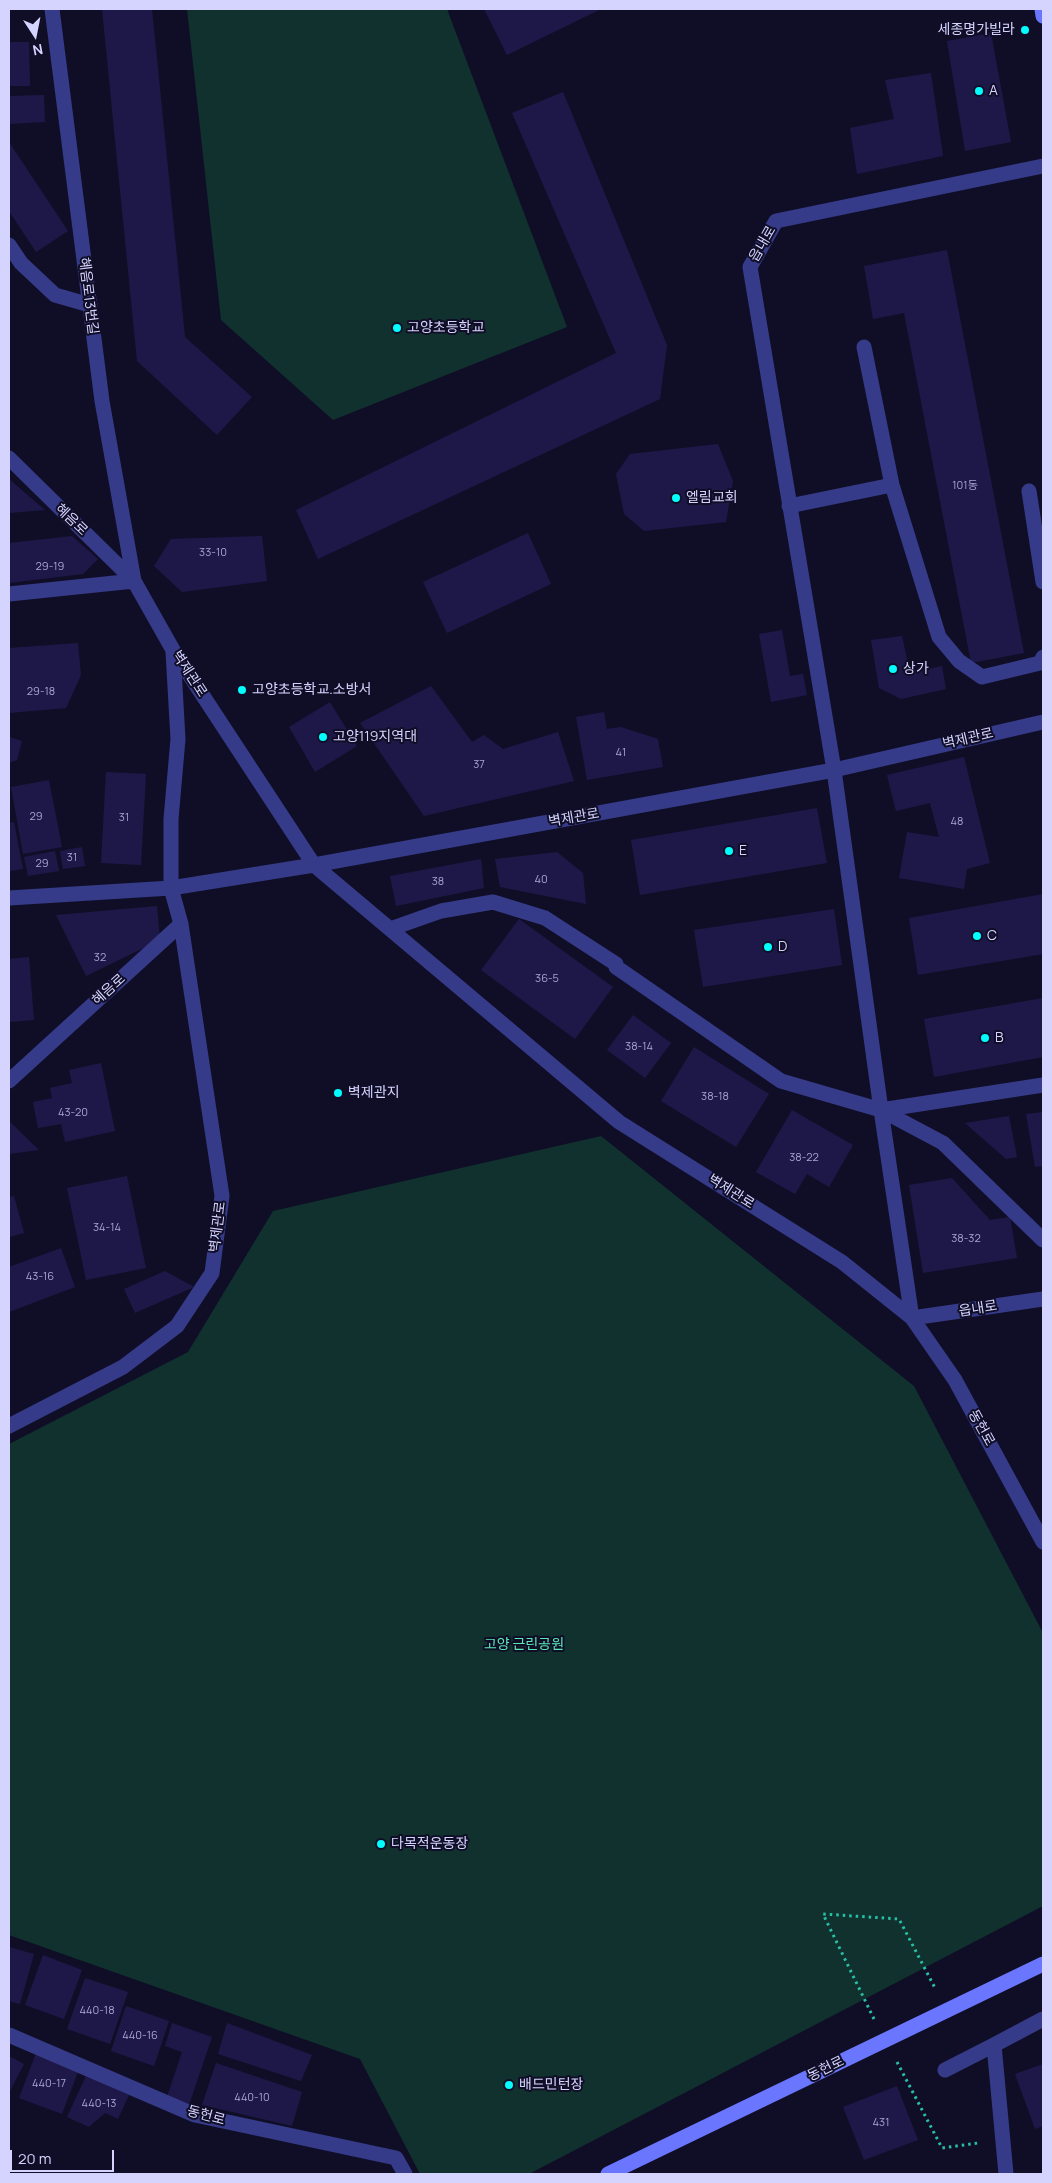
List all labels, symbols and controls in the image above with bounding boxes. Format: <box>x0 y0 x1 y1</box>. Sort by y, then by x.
north arrow <box>10 10 60 60</box>
place label: 세종명가빌라 <box>938 22 1015 38</box>
marker: 세종명가빌라 <box>1019 24 1031 36</box>
text: N <box>31 40 45 61</box>
place label: A <box>989 83 998 99</box>
marker: A <box>973 85 985 97</box>
street label: 읍내로 <box>746 223 780 265</box>
street label: 혜음로13번길 <box>75 256 101 336</box>
place label: 고양초등학교 <box>407 320 484 336</box>
marker: 고양초등학교 <box>391 322 403 334</box>
house number: 101동 <box>952 479 978 493</box>
place label: 엘림교회 <box>686 490 738 506</box>
marker: 엘림교회 <box>670 492 682 504</box>
street label: 혜음로 <box>51 501 91 539</box>
house number: 33-10 <box>199 546 227 560</box>
house number: 29-19 <box>36 560 64 574</box>
street label: 벽제관로 <box>168 648 210 700</box>
place label: 상가 <box>903 661 929 677</box>
marker: 상가 <box>887 663 899 675</box>
place label: 고양초등학교.소방서 <box>252 682 371 698</box>
marker: 고양초등학교.소방서 <box>236 684 248 696</box>
house number: 29-18 <box>27 685 55 699</box>
street label: 벽제관로 <box>941 725 995 753</box>
place label: 고양119지역대 <box>333 729 417 745</box>
marker: 고양119지역대 <box>317 731 329 743</box>
house number: 41 <box>616 746 626 760</box>
house number: 37 <box>473 758 485 772</box>
street label: 벽제관로 <box>547 805 601 831</box>
house number: 29 <box>29 810 43 824</box>
house number: 31 <box>119 811 129 825</box>
house number: 48 <box>951 815 963 829</box>
place label: E <box>739 843 747 859</box>
marker: E <box>723 845 735 857</box>
house number: 31 <box>67 851 77 865</box>
house number: 29 <box>35 857 49 871</box>
house number: 40 <box>534 873 548 887</box>
house number: 38 <box>432 875 444 889</box>
place label: C <box>987 928 997 944</box>
marker: C <box>971 930 983 942</box>
place label: D <box>778 939 787 955</box>
marker: D <box>762 941 774 953</box>
house number: 32 <box>94 951 106 965</box>
street label: 혜음로 <box>89 971 129 1009</box>
house number: 36-5 <box>535 972 559 986</box>
place label: B <box>995 1030 1004 1046</box>
marker: B <box>979 1032 991 1044</box>
house number: 38-14 <box>625 1040 653 1054</box>
place label: 벽제관지 <box>348 1085 400 1101</box>
marker: 벽제관지 <box>332 1087 344 1099</box>
house number: 38-18 <box>701 1090 729 1104</box>
house number: 43-20 <box>58 1106 88 1120</box>
house number: 38-22 <box>789 1151 819 1165</box>
street label: 벽제관로 <box>705 1171 757 1213</box>
street label: 벽제관로 <box>207 1200 229 1254</box>
house number: 34-14 <box>93 1221 121 1235</box>
house number: 38-32 <box>951 1232 981 1246</box>
house number: 43-16 <box>26 1270 54 1284</box>
street label: 읍내로 <box>958 1298 998 1320</box>
street label: 동헌로 <box>964 1407 998 1449</box>
park label: 고양 근린공원 <box>484 1637 564 1653</box>
place label: 다목적운동장 <box>391 1836 468 1852</box>
marker: 다목적운동장 <box>375 1838 387 1850</box>
house number: 440-18 <box>79 2004 115 2018</box>
house number: 440-16 <box>122 2029 158 2043</box>
street label: 동헌로 <box>805 2053 847 2085</box>
house number: 440-17 <box>32 2077 66 2091</box>
place label: 배드민턴장 <box>519 2077 583 2093</box>
marker: 배드민턴장 <box>503 2079 515 2091</box>
house number: 440-10 <box>234 2091 270 2105</box>
house number: 440-13 <box>82 2097 116 2111</box>
street label: 동헌로 <box>185 2103 227 2129</box>
house number: 431 <box>873 2116 889 2130</box>
scale bar <box>12 2140 116 2172</box>
text: 20 m <box>18 2148 51 2169</box>

